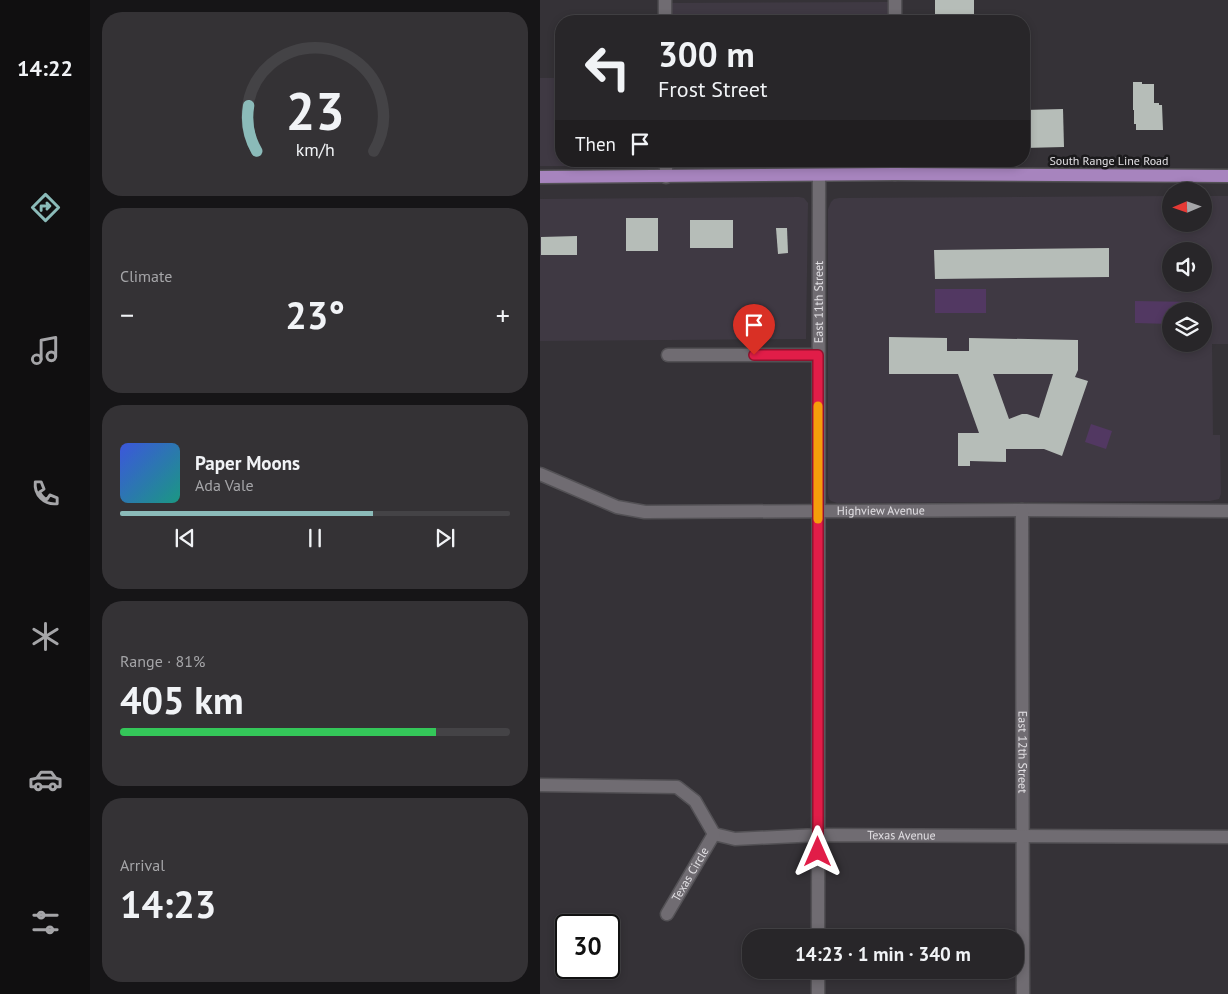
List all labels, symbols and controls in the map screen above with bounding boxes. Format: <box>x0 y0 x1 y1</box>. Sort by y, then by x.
text: 300 m <box>658 31 755 77</box>
icon: left <box>575 35 640 100</box>
text: 14:22 <box>17 54 73 82</box>
text: Frost Street <box>658 75 767 103</box>
text: 23 <box>286 77 344 144</box>
icon: arrive <box>626 130 654 158</box>
text: Then <box>575 132 616 156</box>
text: km/h <box>295 138 335 161</box>
street label: South Range Line Road <box>1049 153 1169 168</box>
north arrow <box>1162 182 1212 232</box>
map controls <box>1162 182 1212 352</box>
icon: directions <box>28 190 63 225</box>
button: sound <box>1162 242 1212 292</box>
street label: East 11th Street <box>811 261 826 343</box>
text: Climate <box>120 266 172 286</box>
text: 23° <box>285 290 345 339</box>
text: − <box>120 296 134 333</box>
text: + <box>496 296 510 333</box>
button: layers <box>1162 302 1212 352</box>
pin <box>733 304 775 355</box>
icon: arrive <box>740 311 768 339</box>
icon: music <box>28 333 63 368</box>
text: Paper Moons <box>195 451 300 475</box>
text: Ada Vale <box>195 475 254 495</box>
icon: phone <box>28 476 63 511</box>
street label: Highview Avenue <box>837 503 925 518</box>
icon: previous <box>171 524 199 552</box>
icon: pause <box>301 524 329 552</box>
icon: next <box>431 524 459 552</box>
icon: climate <box>28 619 63 654</box>
text: Range · 81% <box>120 651 205 671</box>
text: 405 km <box>120 675 244 724</box>
street label: East 12th Street <box>1015 711 1031 793</box>
icon: car <box>28 762 63 797</box>
position arrow <box>791 825 843 877</box>
street label: Texas Avenue <box>867 827 936 843</box>
street label: Texas Circle <box>668 844 712 904</box>
text: Arrival <box>120 855 165 875</box>
text: 14:23 <box>120 879 216 928</box>
icon: filters <box>28 905 63 940</box>
speed limit sign: 30 <box>555 914 620 979</box>
text: 14:23 · 1 min · 340 m <box>795 942 971 966</box>

